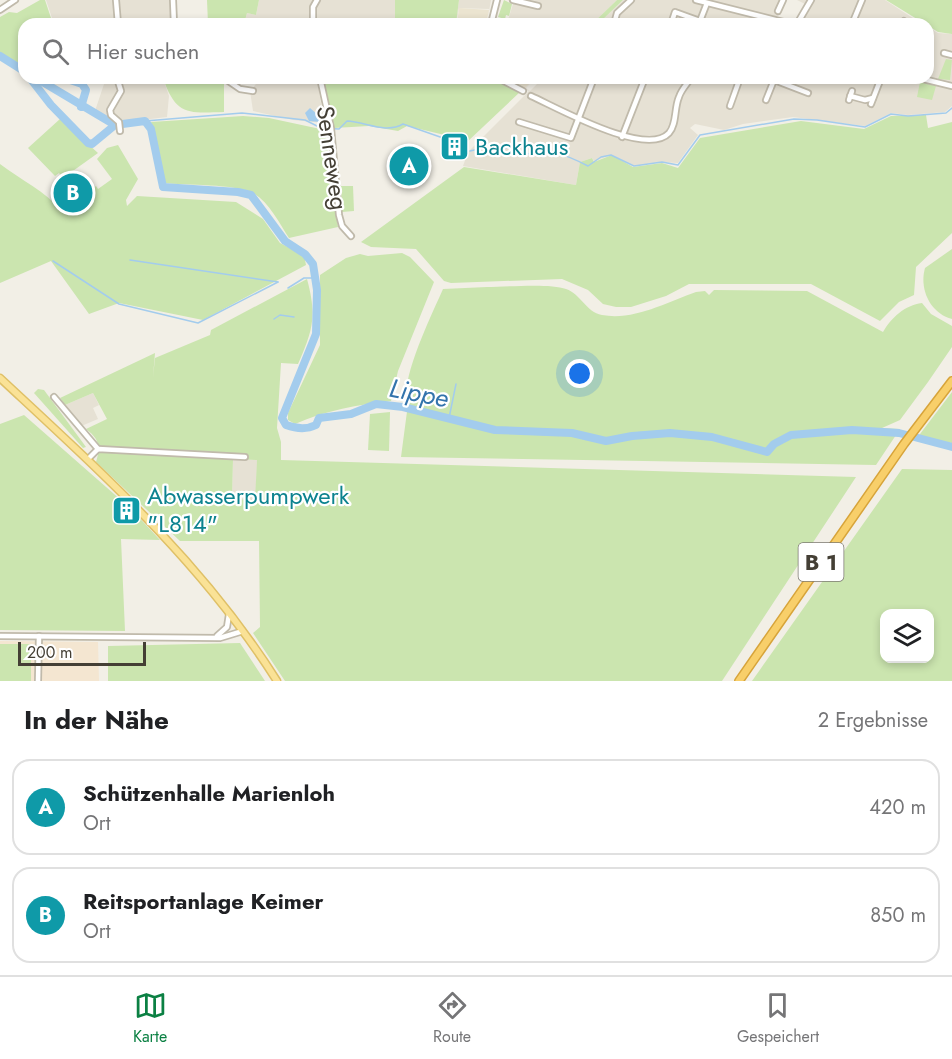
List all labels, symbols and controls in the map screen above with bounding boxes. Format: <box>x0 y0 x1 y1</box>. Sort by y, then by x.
search box <box>18 18 934 84</box>
icon: search <box>39 35 72 68</box>
text: Hier suchen <box>87 35 199 67</box>
street label: Senneweg <box>308 104 357 212</box>
place label: Backhaus <box>475 129 568 164</box>
building icon: Backhaus <box>438 131 470 163</box>
pin: A <box>390 144 428 188</box>
pin: B <box>54 170 92 216</box>
your location <box>565 359 594 388</box>
water label: Lippe <box>386 369 452 417</box>
place label: Abwasserpumpwerk "L814" <box>147 478 350 541</box>
building icon: Abwasserpumpwerk "L814" <box>110 494 142 526</box>
road number: B 1 <box>798 543 844 581</box>
map controls <box>880 609 934 663</box>
button: layers <box>880 609 934 663</box>
scale bar <box>18 639 146 666</box>
text: 200 m <box>27 641 73 664</box>
text: In der Nähe <box>24 701 169 739</box>
text: 2 Ergebnisse <box>818 706 928 735</box>
text: Schützenhalle Marienloh <box>83 777 335 809</box>
text: A <box>38 793 53 822</box>
text: 420 m <box>869 793 926 822</box>
text: Ort <box>83 809 110 838</box>
text: Reitsportanlage Keimer <box>83 885 324 917</box>
text: B <box>39 901 52 930</box>
text: 850 m <box>870 901 926 930</box>
text: Ort <box>83 917 110 946</box>
tab: Karte <box>133 989 167 1048</box>
tab: Route <box>433 989 471 1048</box>
tab: Gespeichert <box>737 989 819 1048</box>

